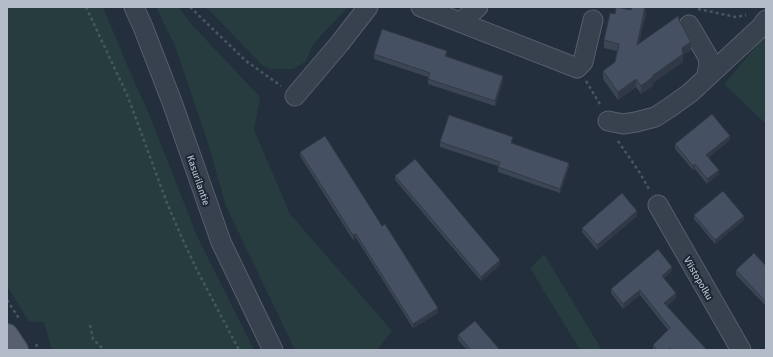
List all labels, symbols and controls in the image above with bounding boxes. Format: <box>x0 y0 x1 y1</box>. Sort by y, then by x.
street label: Kasurilantie <box>184 154 212 207</box>
street label: Viistopolku <box>681 255 715 302</box>

